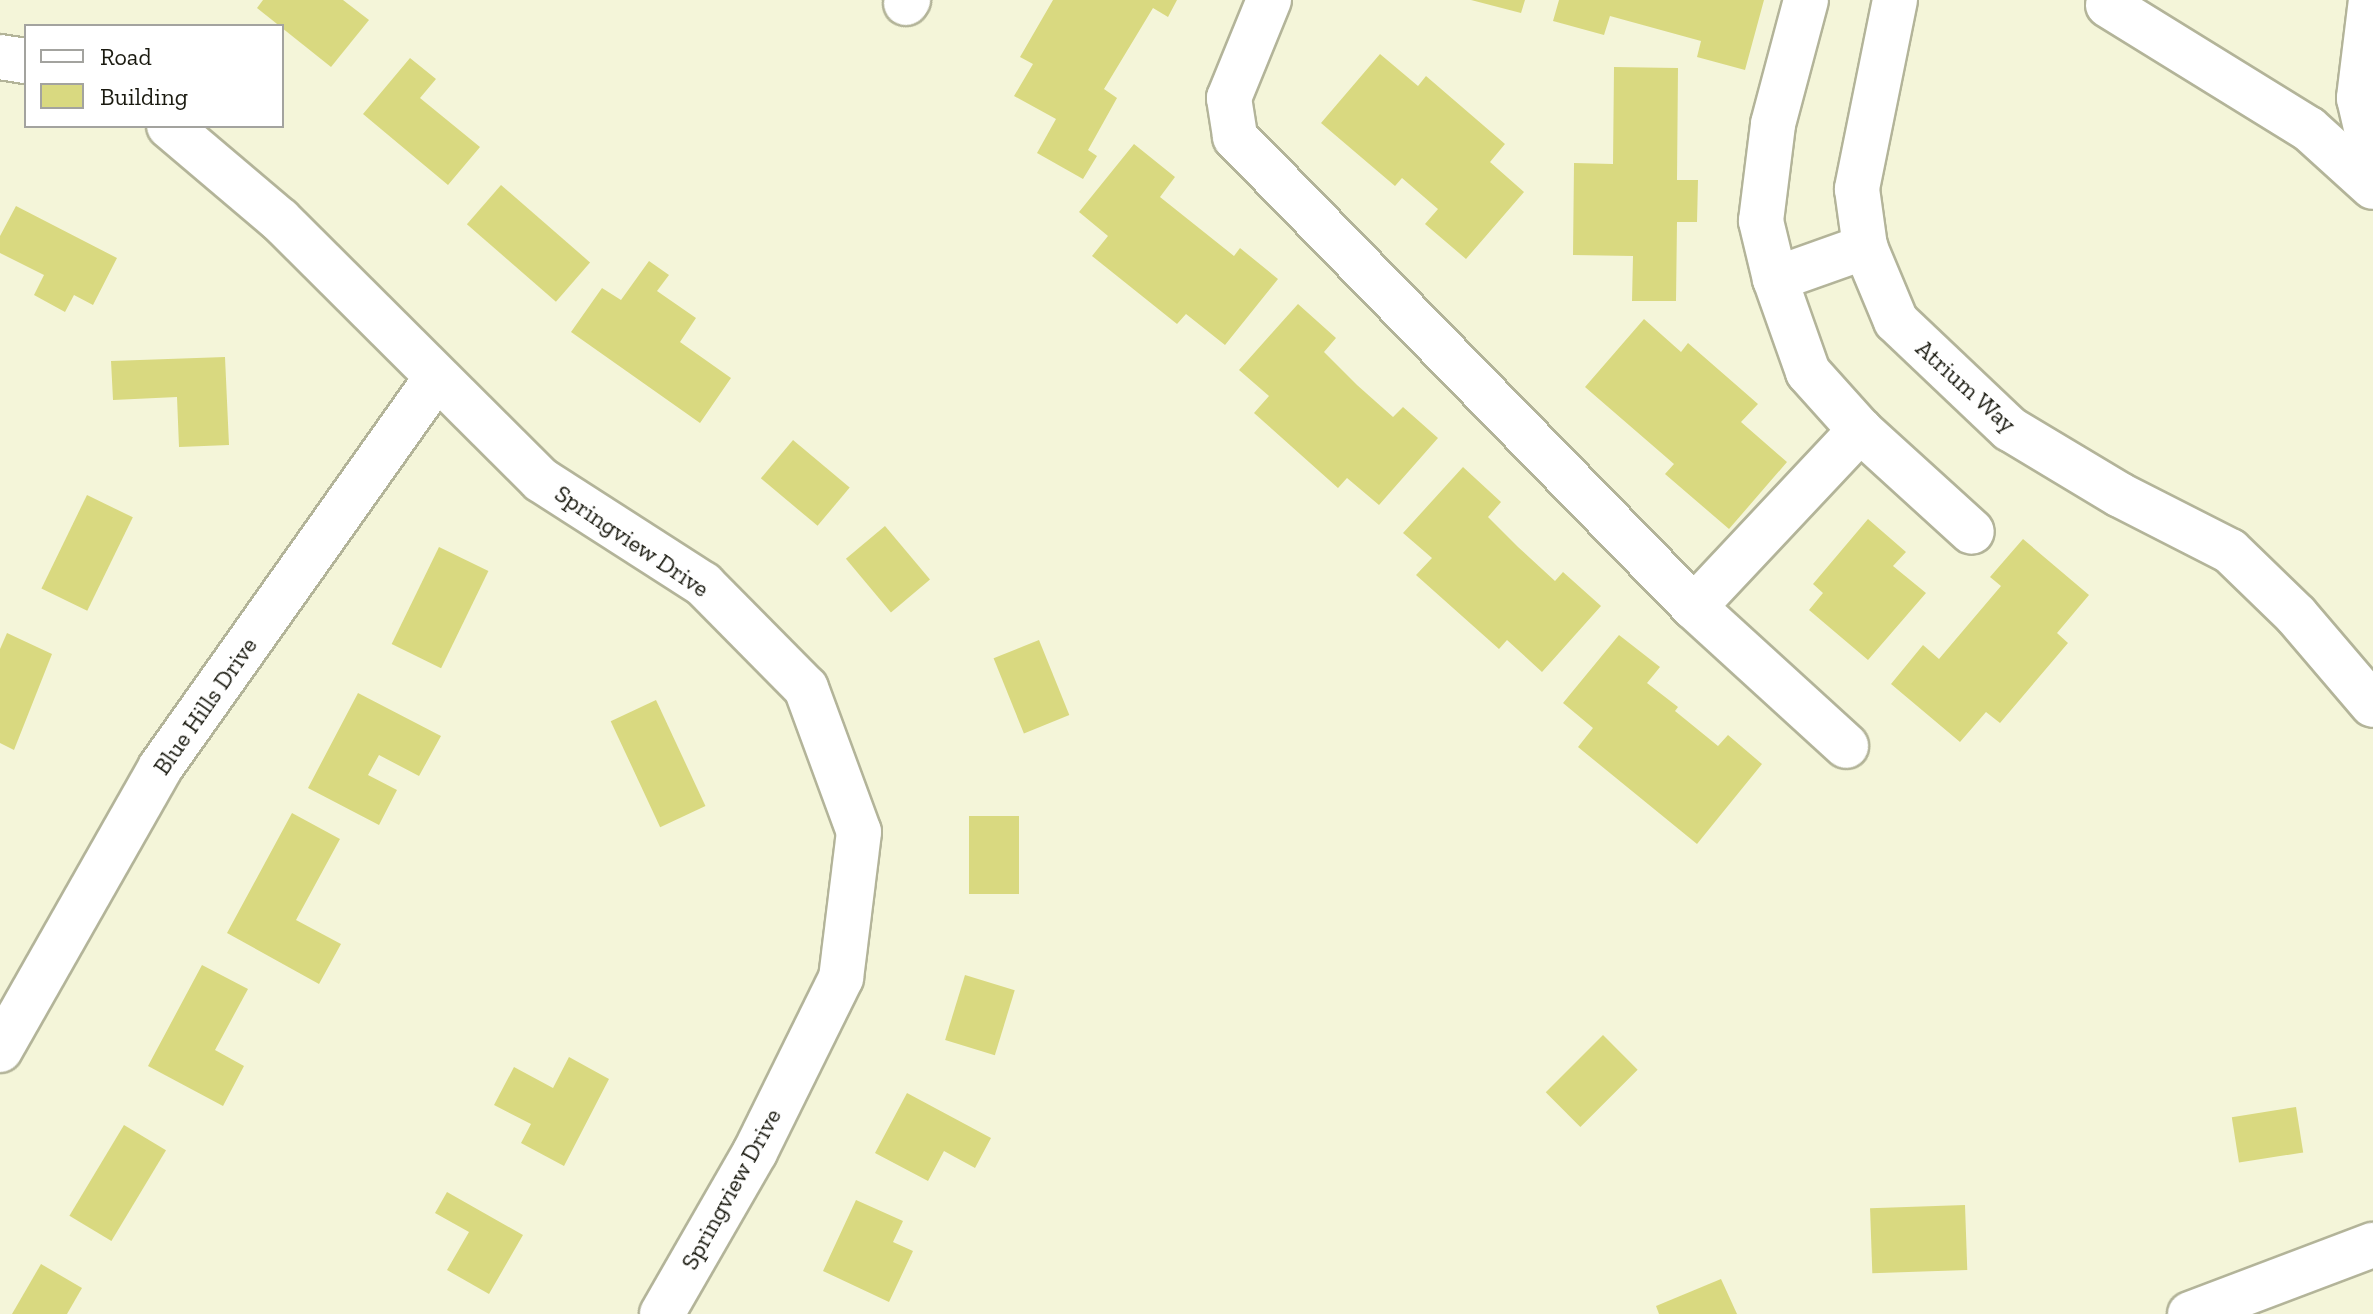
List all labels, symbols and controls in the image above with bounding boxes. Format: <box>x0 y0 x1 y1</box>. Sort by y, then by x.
legend <box>24 24 284 128</box>
text: Road <box>100 42 152 71</box>
text: Building <box>100 82 188 111</box>
street label: Atrium Way <box>1910 333 2022 439</box>
street label: Springview Drive <box>549 479 715 603</box>
street label: Blue Hills Drive <box>147 632 263 780</box>
street label: Springview Drive <box>675 1103 787 1275</box>

